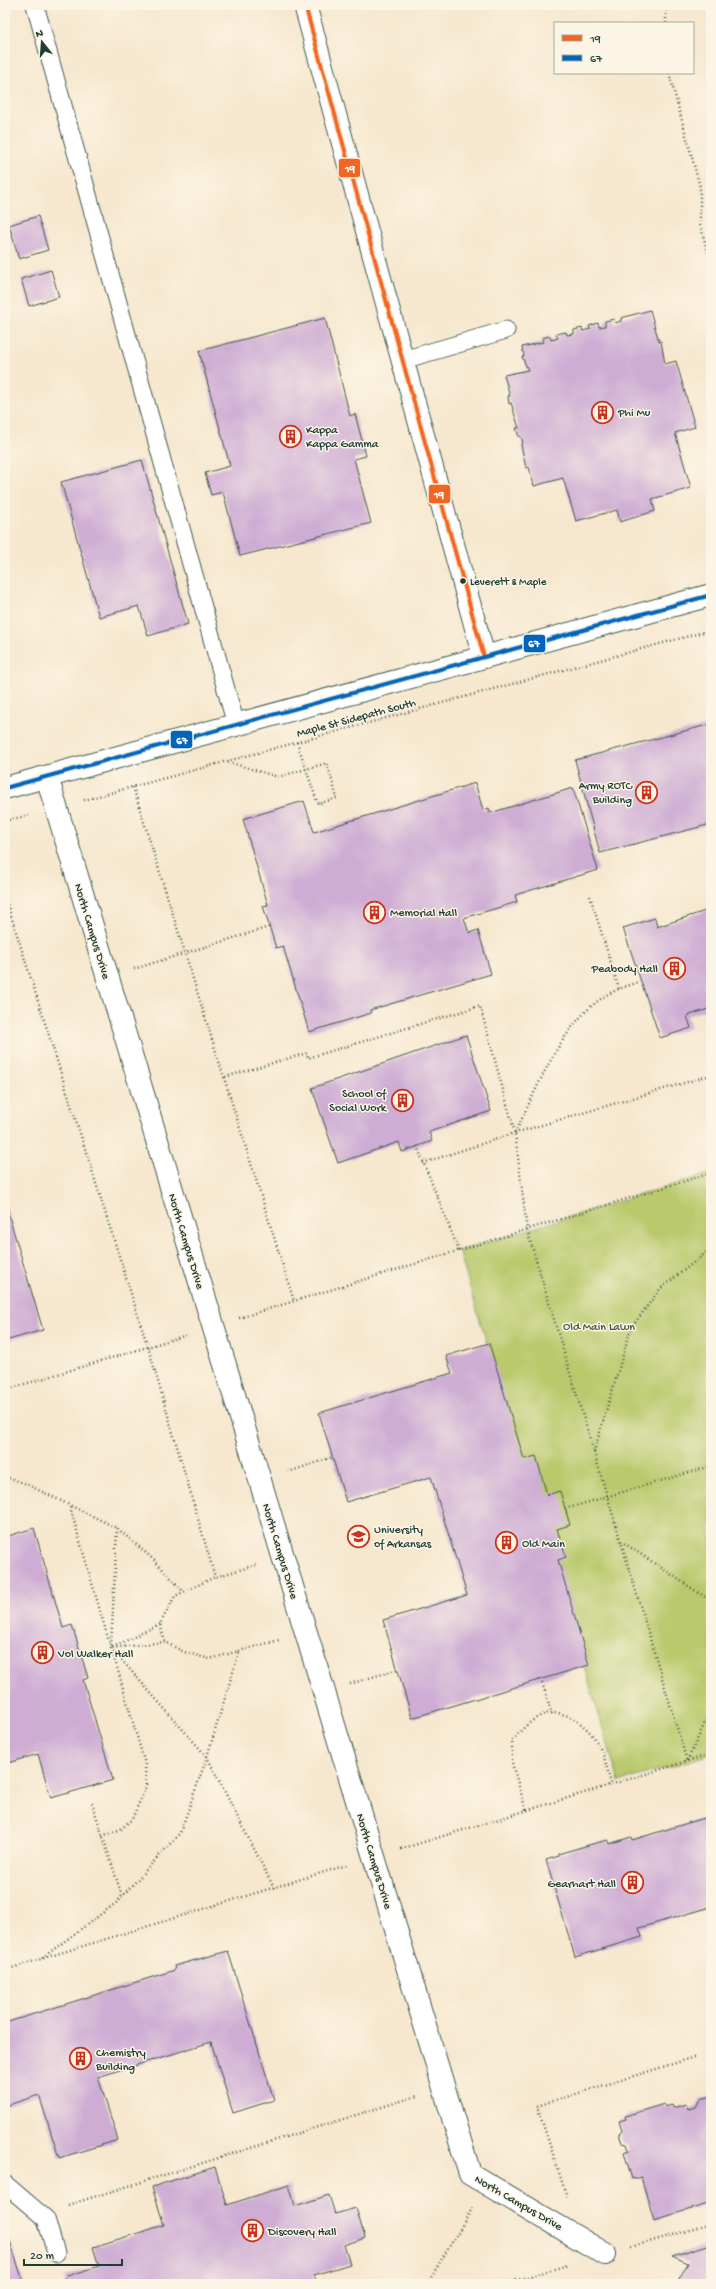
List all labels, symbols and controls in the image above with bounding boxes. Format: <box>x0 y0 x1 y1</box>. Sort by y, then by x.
north arrow <box>22 22 62 62</box>
legend <box>554 22 694 74</box>
text: N <box>34 28 45 41</box>
text: 19 <box>589 33 601 47</box>
text: 67 <box>590 53 603 67</box>
line badge: 19 <box>338 158 361 178</box>
text: 19 <box>344 164 355 176</box>
building icon: Phi Mu <box>589 399 615 425</box>
place label: Phi Mu <box>617 407 651 421</box>
building icon: Kappa Kappa Gamma <box>278 423 304 449</box>
place label: Kappa Kappa Gamma <box>306 424 379 452</box>
line badge: 19 <box>428 484 451 504</box>
text: 19 <box>433 490 444 502</box>
marker: Leverett & Maple <box>458 576 468 586</box>
place label: Leverett & Maple <box>470 577 547 589</box>
line badge: 67 <box>523 634 546 653</box>
text: 67 <box>528 639 541 651</box>
street label: Maple St Sidepath South <box>295 696 418 742</box>
line badge: 67 <box>170 730 193 749</box>
text: 67 <box>176 736 189 748</box>
building icon: Army ROTC Building <box>634 779 660 805</box>
place label: Army ROTC Building <box>579 780 633 808</box>
street label: North Campus Drive <box>70 882 113 982</box>
building icon: Memorial Hall <box>361 899 387 925</box>
place label: Memorial Hall <box>390 907 457 921</box>
building icon: Peabody Hall <box>661 955 687 981</box>
place label: Peabody Hall <box>590 963 658 977</box>
building icon: School of Social Work <box>389 1087 415 1113</box>
place label: School of Social Work <box>329 1088 388 1116</box>
street label: North Campus Drive <box>164 1192 207 1292</box>
park label: Old Main Lawn <box>563 1321 635 1335</box>
street label: North Campus Drive <box>258 1502 301 1602</box>
school or university icon: University of Arkansas <box>345 1523 371 1549</box>
place label: University of Arkansas <box>374 1524 432 1552</box>
building icon: Old Main <box>493 1530 519 1556</box>
place label: Old Main <box>522 1538 565 1552</box>
building icon: Vol Walker Hall <box>30 1640 56 1666</box>
place label: Vol Walker Hall <box>57 1648 134 1662</box>
street label: North Campus Drive <box>352 1812 395 1912</box>
building icon: Gearhart Hall <box>619 1870 645 1896</box>
place label: Gearhart Hall <box>547 1878 616 1892</box>
building icon: Chemistry Building <box>67 2046 93 2072</box>
place label: Chemistry Building <box>95 2047 146 2075</box>
street label: North Campus Drive <box>472 2173 565 2235</box>
building icon: Discovery Hall <box>240 2218 266 2244</box>
place label: Discovery Hall <box>267 2226 337 2240</box>
scale bar <box>24 2241 122 2267</box>
text: 20 m <box>30 2250 55 2264</box>

